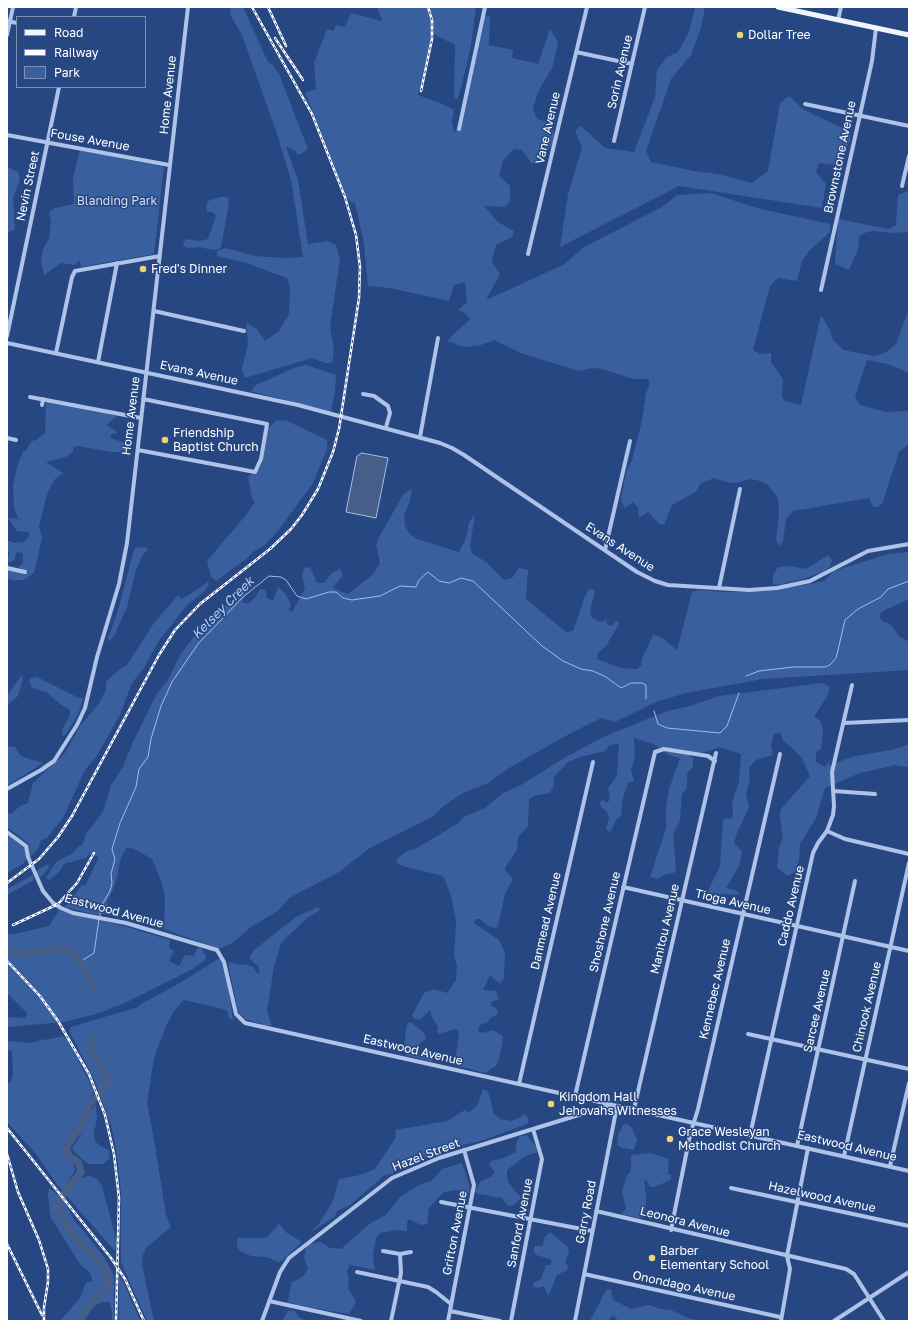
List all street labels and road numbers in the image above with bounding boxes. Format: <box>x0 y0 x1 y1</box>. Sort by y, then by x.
street label: Sorin Avenue <box>604 34 636 110</box>
street label: Home Avenue <box>157 55 179 135</box>
street label: Vane Avenue <box>533 90 563 166</box>
street label: Brownstone Avenue <box>821 99 859 215</box>
street label: Fouse Avenue <box>49 126 131 154</box>
street label: Nevin Street <box>14 149 42 223</box>
street label: Evans Avenue <box>159 358 239 388</box>
street label: Home Avenue <box>119 376 143 456</box>
street label: Evans Avenue <box>583 519 657 575</box>
street label: Caddo Avenue <box>775 864 807 948</box>
street label: Shoshone Avenue <box>586 870 624 974</box>
street label: Danmead Avenue <box>528 871 564 971</box>
street label: Manitou Avenue <box>648 882 682 976</box>
street label: Tioga Avenue <box>694 886 772 918</box>
street label: Eastwood Avenue <box>63 891 165 931</box>
street label: Kennebec Avenue <box>696 937 734 1041</box>
street label: Chinook Avenue <box>850 960 884 1054</box>
street label: Sarcee Avenue <box>800 968 834 1054</box>
street label: Eastwood Avenue <box>362 1032 464 1068</box>
street label: Eastwood Avenue <box>796 1128 898 1164</box>
street label: Hazel Street <box>390 1135 462 1175</box>
street label: Sanford Avenue <box>504 1177 536 1269</box>
street label: Garry Road <box>573 1179 599 1245</box>
street label: Hazelwood Avenue <box>767 1179 877 1215</box>
street label: Grifton Avenue <box>440 1190 470 1276</box>
street label: Leonora Avenue <box>639 1204 731 1240</box>
street label: Onondago Avenue <box>631 1268 737 1304</box>

